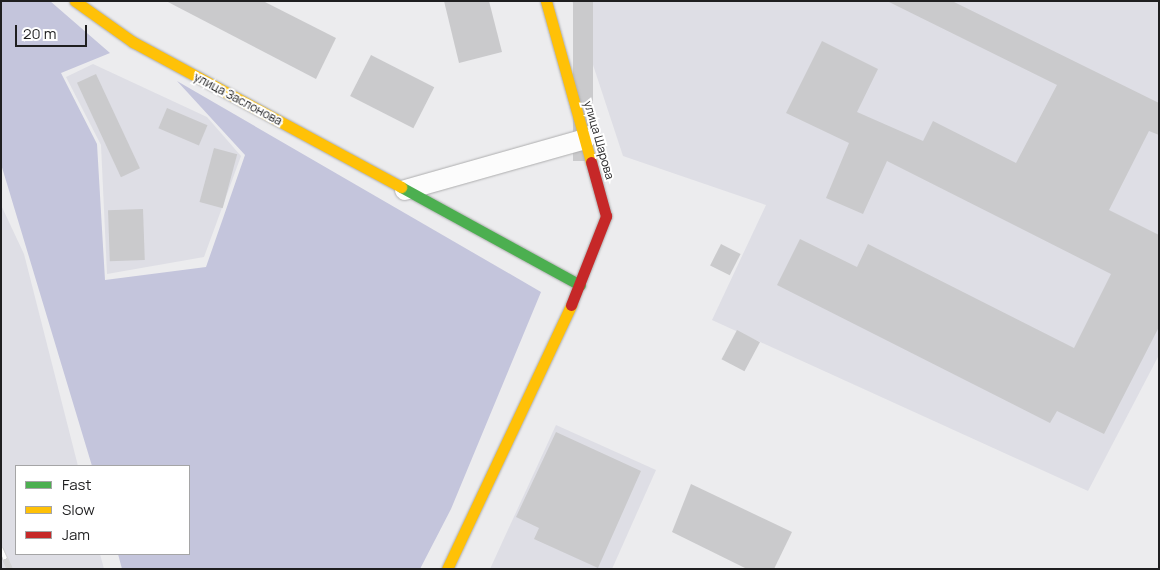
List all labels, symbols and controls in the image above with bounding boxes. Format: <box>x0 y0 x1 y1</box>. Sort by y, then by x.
scale bar <box>18 15 90 47</box>
text: 20 m <box>23 23 56 44</box>
street label: улица Заслонова <box>191 70 285 128</box>
street label: улица Шарова <box>581 99 617 181</box>
legend <box>15 465 190 555</box>
text: Fast <box>62 474 91 495</box>
text: Slow <box>62 499 95 520</box>
text: Jam <box>62 524 90 545</box>

